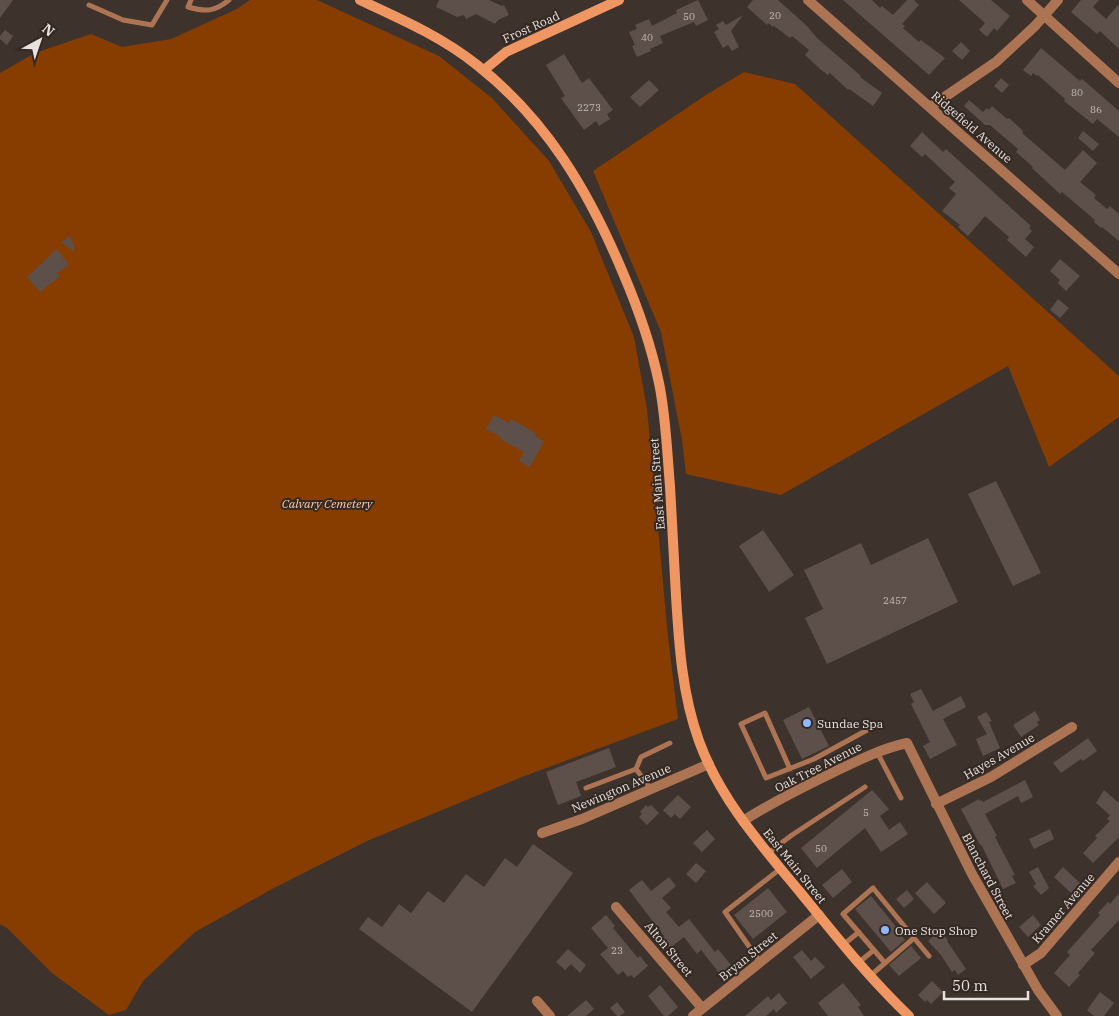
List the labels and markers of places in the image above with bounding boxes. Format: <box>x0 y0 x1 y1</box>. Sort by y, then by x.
place label: Sundae Spa <box>817 716 884 731</box>
marker: Sundae Spa <box>801 717 813 729</box>
place label: One Stop Shop <box>895 923 977 938</box>
marker: One Stop Shop <box>879 924 891 936</box>

